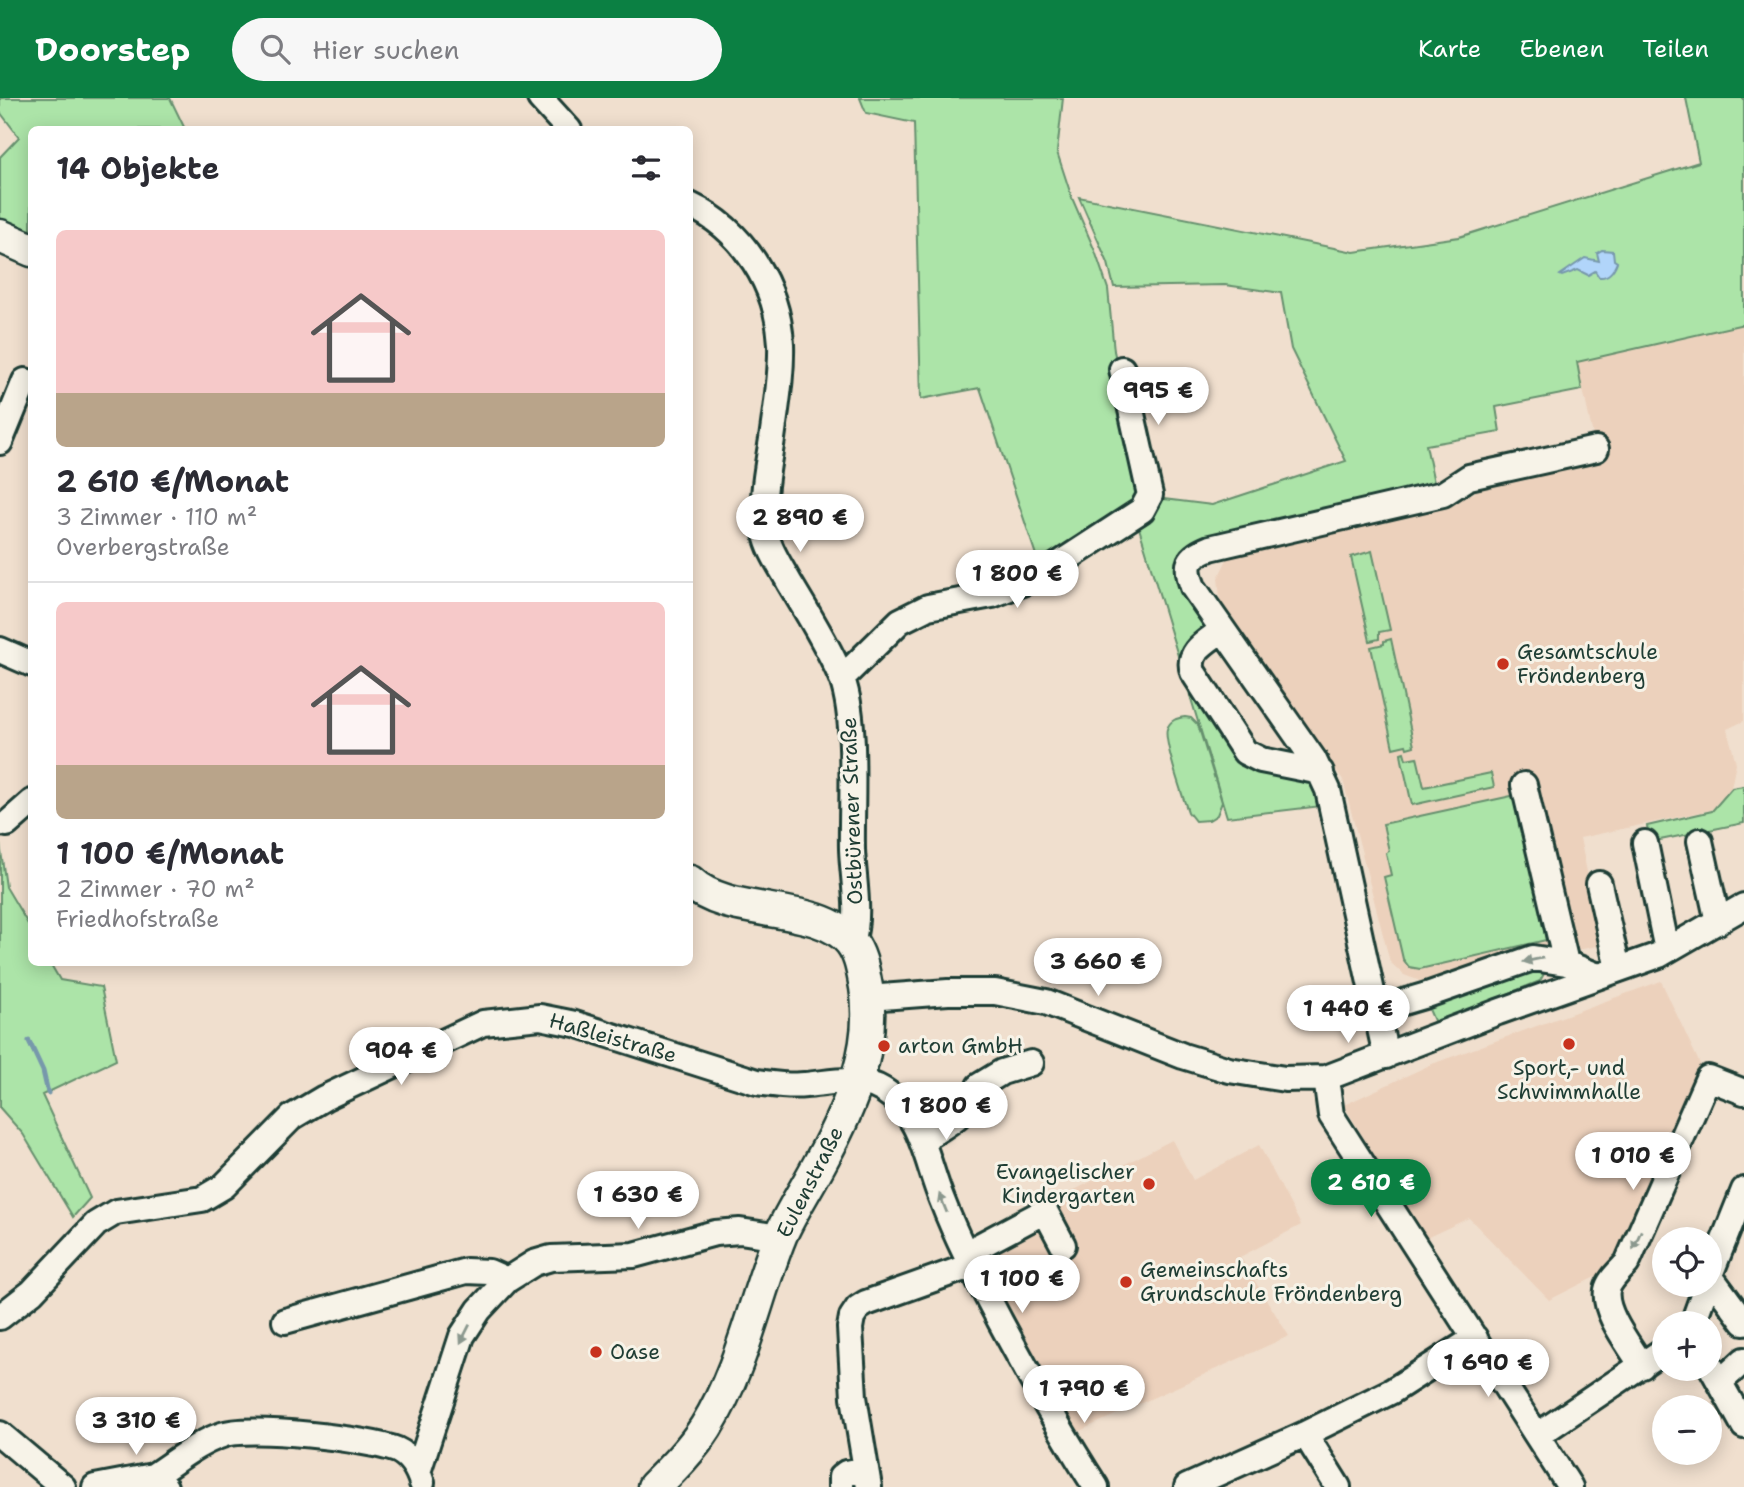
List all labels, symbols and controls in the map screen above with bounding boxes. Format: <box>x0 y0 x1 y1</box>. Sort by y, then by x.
search box <box>232 18 722 81</box>
text: Doorstep <box>35 27 190 72</box>
icon: search <box>256 30 294 68</box>
text: Hier suchen <box>312 32 460 67</box>
text: Karte <box>1418 33 1481 65</box>
text: Ebenen <box>1519 33 1604 65</box>
text: Teilen <box>1642 33 1709 65</box>
text: 14 Objekte <box>56 148 219 189</box>
icon: filters <box>627 149 665 187</box>
icon: home <box>298 275 424 401</box>
pin: 995 € <box>1109 368 1207 427</box>
text: 995 € <box>1123 375 1193 405</box>
text: 2 610 €/Monat <box>56 461 289 502</box>
pin: 2 890 € <box>735 494 865 554</box>
text: 3 Zimmer · 110 m² <box>56 502 257 532</box>
text: 2 890 € <box>752 502 848 532</box>
text: Overbergstraße <box>56 532 230 562</box>
pin: 1 800 € <box>952 550 1082 610</box>
text: 1 800 € <box>972 558 1062 588</box>
place label: Gesamtschule Fröndenberg <box>1517 638 1658 690</box>
icon: home <box>298 647 424 773</box>
marker: Gesamtschule Fröndenberg <box>1495 656 1511 672</box>
street label: Ostbürener Straße <box>835 717 869 905</box>
text: 1 100 €/Monat <box>56 833 284 874</box>
text: 2 Zimmer · 70 m² <box>56 874 255 904</box>
text: Friedhofstraße <box>56 904 219 934</box>
pin: 3 660 € <box>1033 939 1163 998</box>
text: 3 660 € <box>1050 946 1146 976</box>
one-way arrow <box>1522 955 1544 966</box>
pin: 1 440 € <box>1283 986 1413 1045</box>
text: 1 440 € <box>1303 993 1393 1023</box>
street label: Haßleistraße <box>546 1006 680 1070</box>
pin: 904 € <box>352 1028 450 1087</box>
place label: arton GmbH <box>898 1032 1023 1060</box>
text: 904 € <box>365 1035 437 1065</box>
marker: Sport,- und Schwimmhalle <box>1561 1036 1577 1052</box>
marker: arton GmbH <box>876 1038 892 1054</box>
place label: Sport,- und Schwimmhalle <box>1497 1054 1641 1106</box>
pin: 1 800 € <box>881 1082 1011 1142</box>
text: 1 800 € <box>901 1090 991 1120</box>
street label: Eulenstraße <box>770 1122 850 1242</box>
pin: 1 010 € <box>1568 1132 1698 1192</box>
text: 1 010 € <box>1591 1140 1675 1170</box>
place label: Evangelischer Kindergarten <box>996 1158 1135 1210</box>
pin: 2 610 € <box>1306 1160 1436 1219</box>
text: 2 610 € <box>1327 1167 1415 1197</box>
pin: 1 630 € <box>573 1172 703 1231</box>
marker: Evangelischer Kindergarten <box>1141 1176 1157 1192</box>
text: 1 630 € <box>593 1179 683 1209</box>
one-way arrow <box>938 1192 949 1213</box>
map controls <box>1652 1227 1722 1465</box>
button: locate <box>1652 1227 1722 1297</box>
one-way arrow <box>1631 1230 1643 1250</box>
pin: 1 100 € <box>957 1256 1087 1315</box>
place label: Gemeinschafts Grundschule Fröndenberg <box>1140 1256 1402 1308</box>
text: 1 100 € <box>980 1263 1064 1293</box>
marker: Gemeinschafts Grundschule Fröndenberg <box>1118 1274 1134 1290</box>
button: + <box>1652 1311 1722 1381</box>
one-way arrow <box>459 1324 471 1344</box>
place label: Oase <box>610 1338 660 1366</box>
pin: 1 690 € <box>1423 1340 1553 1399</box>
marker: Oase <box>588 1344 604 1360</box>
text: 1 690 € <box>1443 1347 1533 1377</box>
pin: 1 790 € <box>1019 1366 1149 1425</box>
text: 1 790 € <box>1039 1373 1129 1403</box>
button: − <box>1652 1395 1722 1465</box>
pin: 3 310 € <box>71 1398 201 1457</box>
text: 3 310 € <box>92 1405 180 1435</box>

